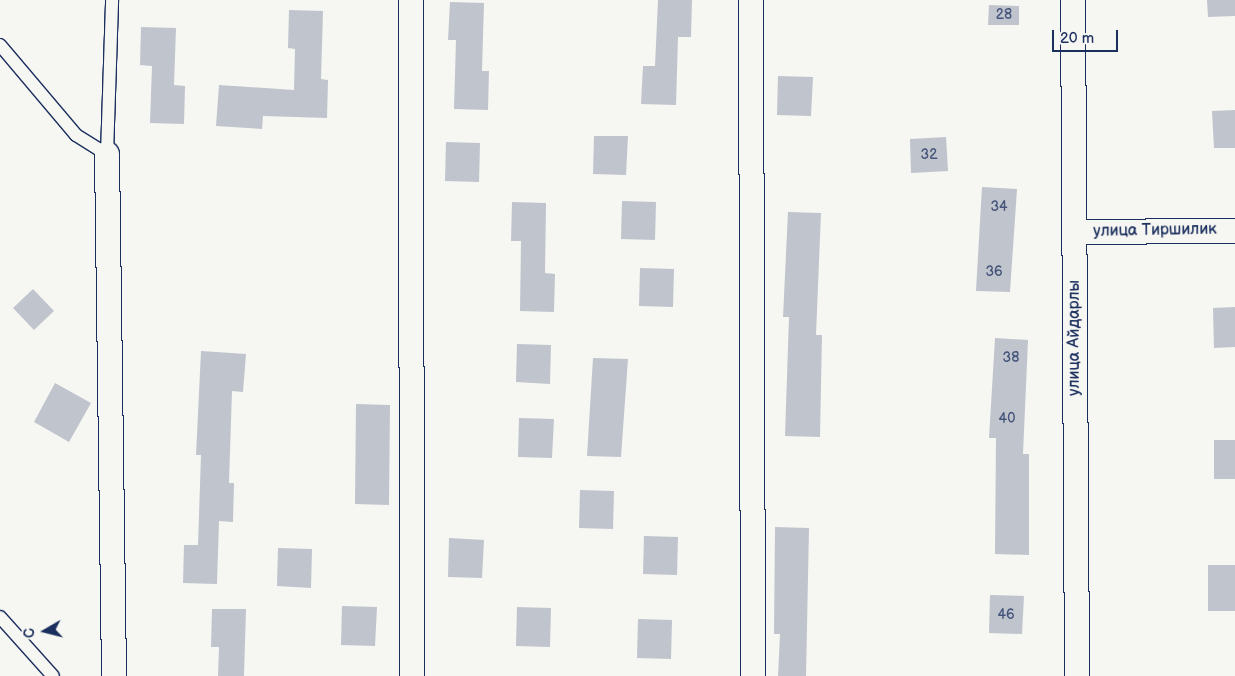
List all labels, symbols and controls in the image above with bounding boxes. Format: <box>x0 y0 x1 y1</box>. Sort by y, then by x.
house number: 28 <box>996 7 1012 23</box>
scale bar <box>1055 20 1121 52</box>
text: 20 m <box>1060 29 1094 48</box>
house number: 32 <box>921 147 937 163</box>
house number: 34 <box>990 199 1008 215</box>
street label: улица Тиршилик <box>1093 220 1217 242</box>
house number: 36 <box>985 264 1003 280</box>
street label: улица Айдарлы <box>1065 280 1085 396</box>
house number: 38 <box>1003 350 1019 366</box>
house number: 40 <box>999 411 1015 427</box>
north arrow <box>20 606 70 656</box>
house number: 46 <box>997 607 1015 623</box>
text: С <box>21 627 39 639</box>

